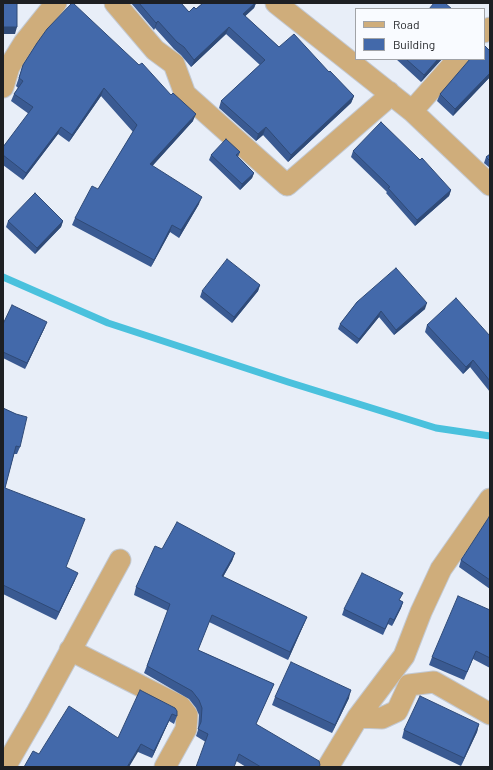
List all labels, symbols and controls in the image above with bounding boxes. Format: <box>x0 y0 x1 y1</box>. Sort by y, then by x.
legend <box>355 8 485 60</box>
text: Road <box>393 17 420 31</box>
text: Building <box>393 37 435 51</box>

